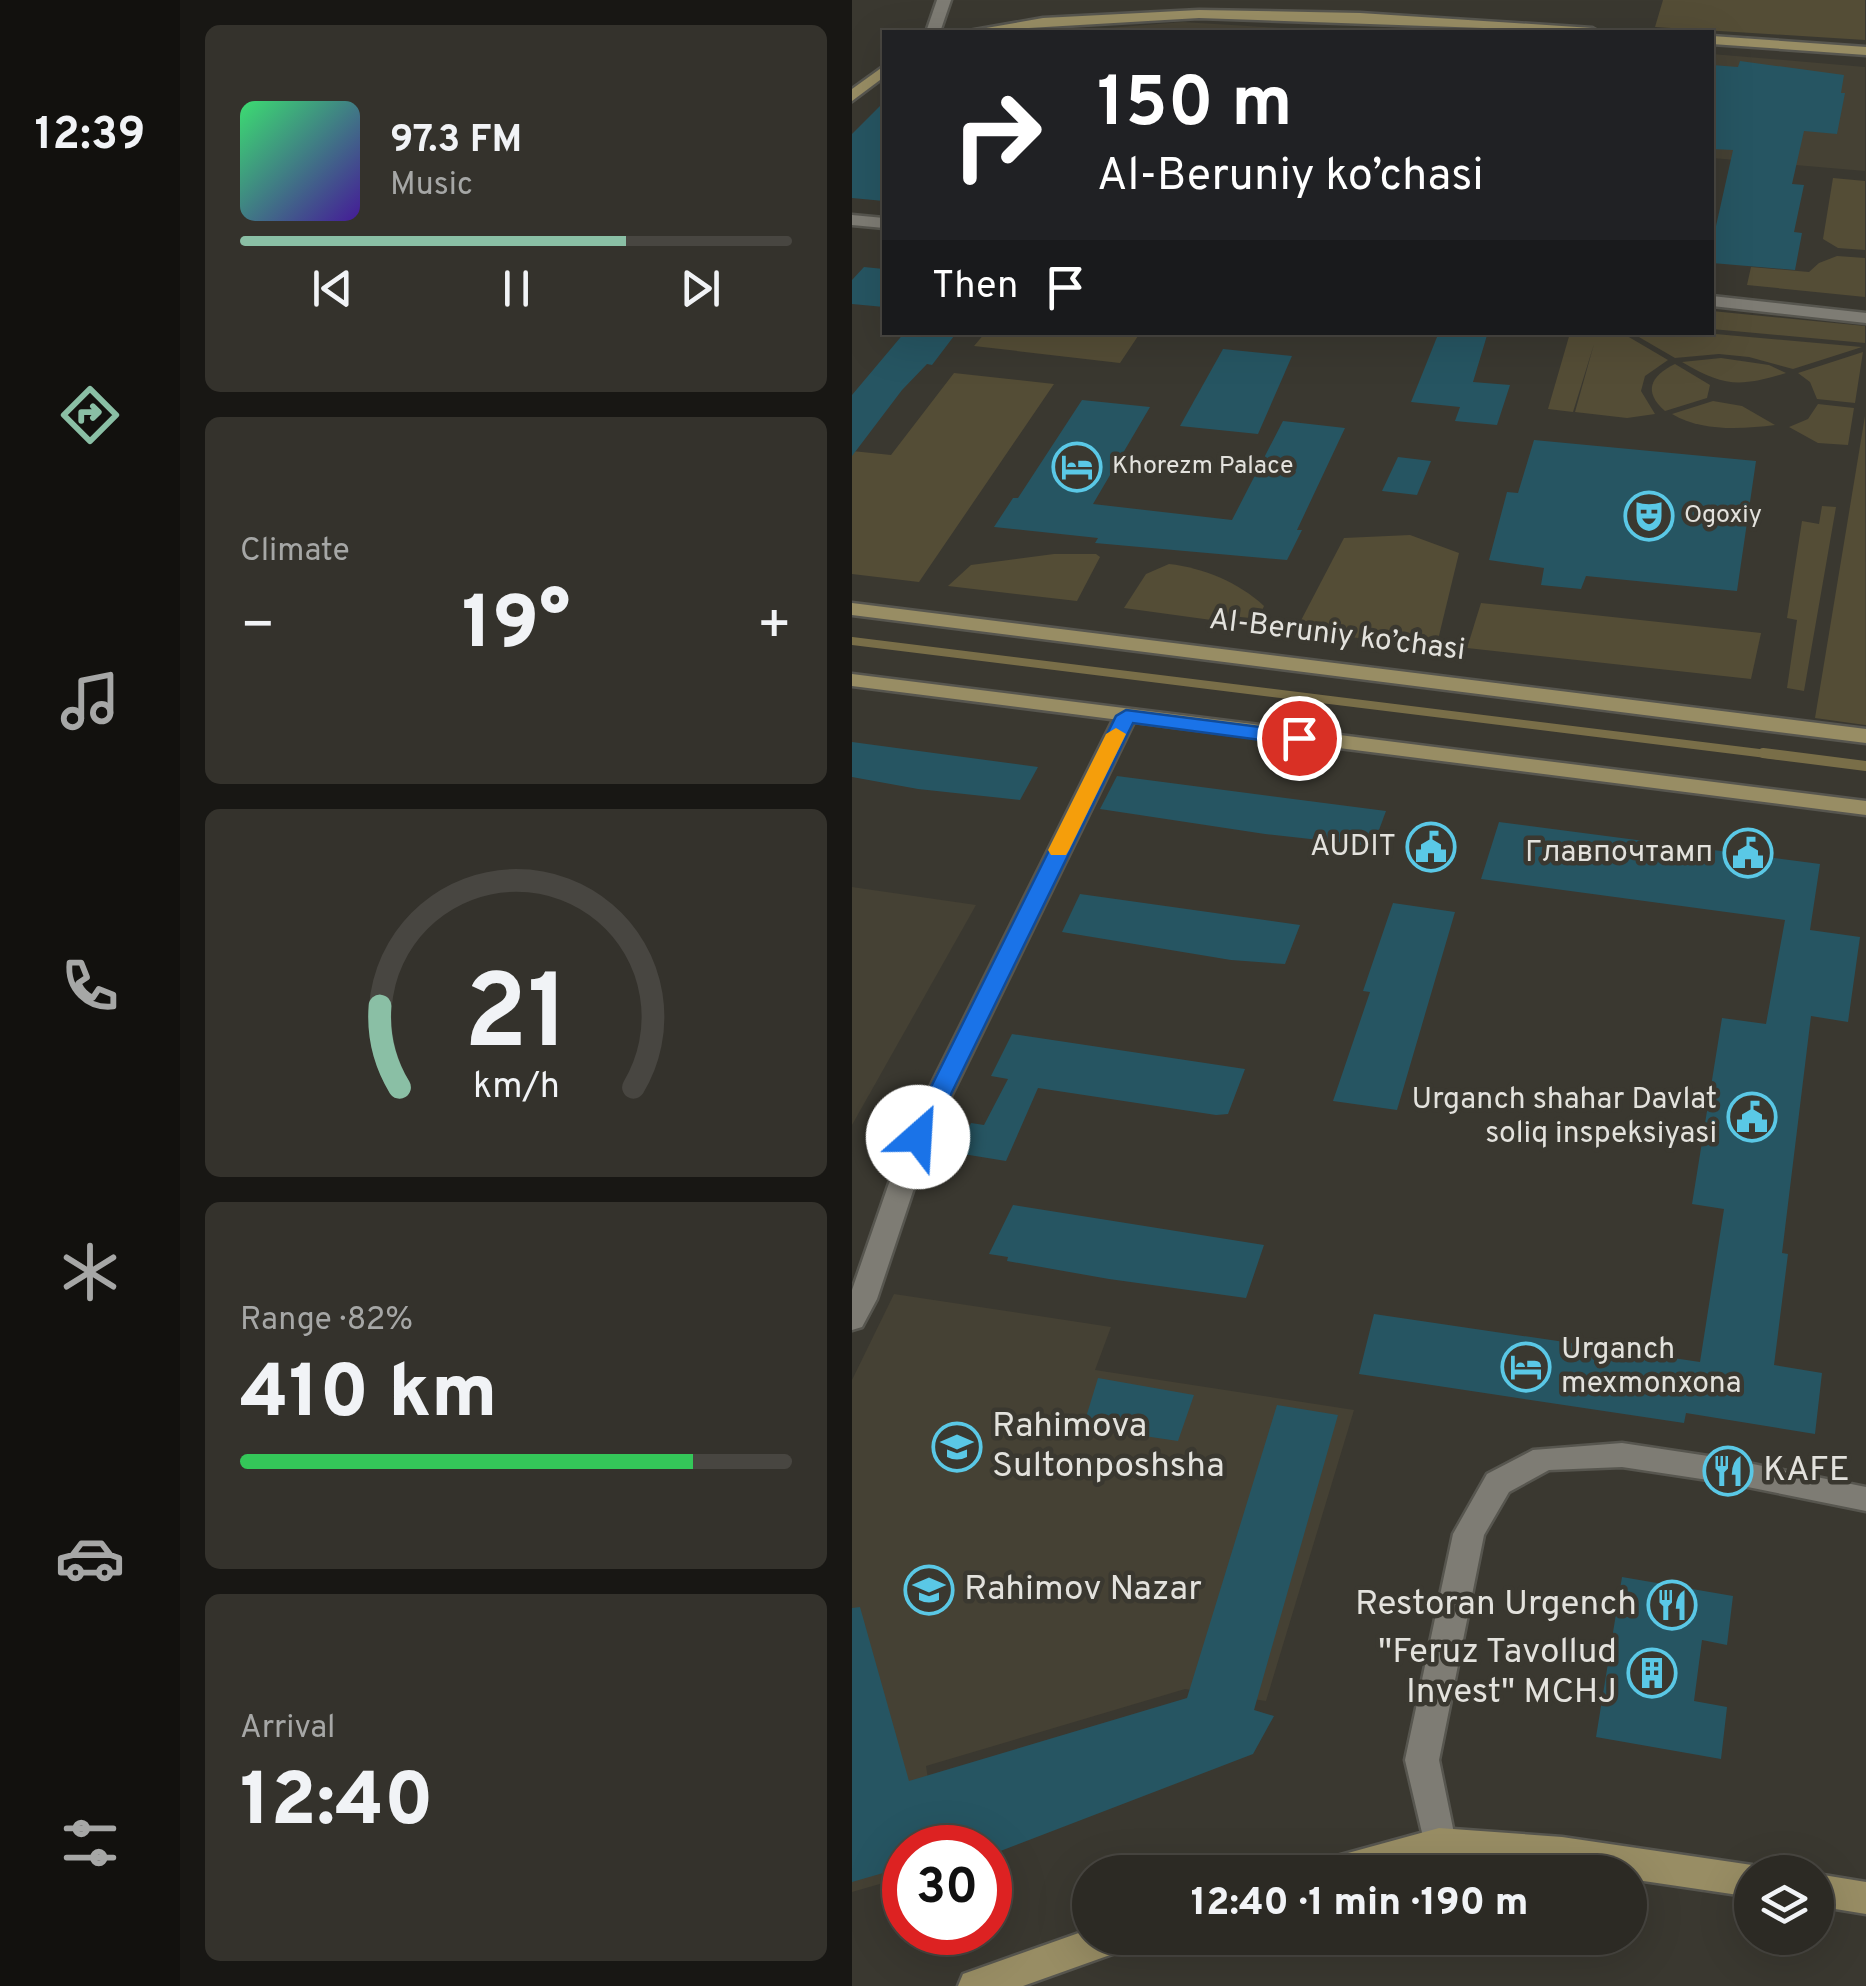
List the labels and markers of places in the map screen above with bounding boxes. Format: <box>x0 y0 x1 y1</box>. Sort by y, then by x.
hotel icon: Khorezm Palace <box>1051 441 1103 493</box>
place label: Khorezm Palace <box>1112 451 1293 483</box>
theatre icon: Ogoxiy <box>1623 490 1675 542</box>
place label: Ogoxiy <box>1684 500 1762 532</box>
pin <box>1257 696 1342 781</box>
public building icon: AUDIT <box>1405 821 1457 873</box>
public building icon: Главпочтамп <box>1722 827 1774 879</box>
place label: AUDIT <box>1310 829 1396 866</box>
place label: Главпочтамп <box>1525 835 1713 872</box>
place label: Urganch shahar Davlat soliq inspeksiyasi <box>1412 1082 1717 1153</box>
public building icon: Urganch shahar Davlat soliq inspeksiyasi <box>1726 1091 1778 1143</box>
place label: Urganch mexmonxona <box>1561 1332 1742 1403</box>
hotel icon: Urganch mexmonxona <box>1500 1341 1552 1393</box>
place label: Rahimova Sultonposhsha <box>992 1405 1225 1489</box>
school or university icon: Rahimova Sultonposhsha <box>931 1421 983 1473</box>
restaurant icon: KAFE <box>1702 1445 1754 1497</box>
place label: KAFE <box>1763 1449 1850 1493</box>
school or university icon: Rahimov Nazar <box>903 1564 955 1616</box>
place label: Rahimov Nazar <box>964 1568 1202 1612</box>
restaurant icon: Restoran Urgench <box>1646 1579 1698 1631</box>
place label: Restoran Urgench <box>1355 1583 1637 1627</box>
place label: "Feruz Tavollud Invest" MCHJ <box>1378 1631 1617 1715</box>
building icon: "Feruz Tavollud Invest" MCHJ <box>1626 1647 1678 1699</box>

